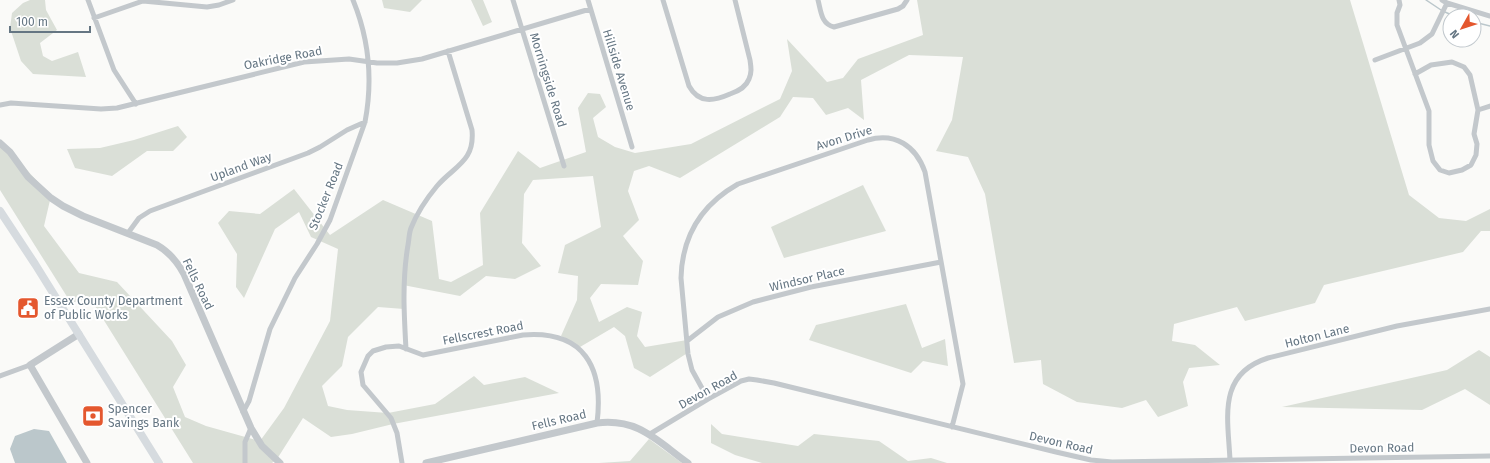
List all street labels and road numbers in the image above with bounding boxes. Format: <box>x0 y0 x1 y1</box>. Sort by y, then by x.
street label: Hillside Avenue <box>600 28 638 112</box>
street label: Morningside Road <box>527 31 569 129</box>
street label: Oakridge Road <box>243 44 323 72</box>
street label: Avon Drive <box>814 123 874 153</box>
street label: Upland Way <box>208 149 274 185</box>
street label: Stocker Road <box>306 160 346 232</box>
street label: Fells Road <box>180 256 216 312</box>
street label: Windsor Place <box>768 264 846 294</box>
street label: Fellscrest Road <box>441 318 525 348</box>
street label: Holton Lane <box>1283 321 1351 351</box>
street label: Devon Road <box>676 368 740 412</box>
street label: Fells Road <box>530 407 588 433</box>
street label: Devon Road <box>1028 429 1094 457</box>
street label: Devon Road <box>1349 440 1415 456</box>

